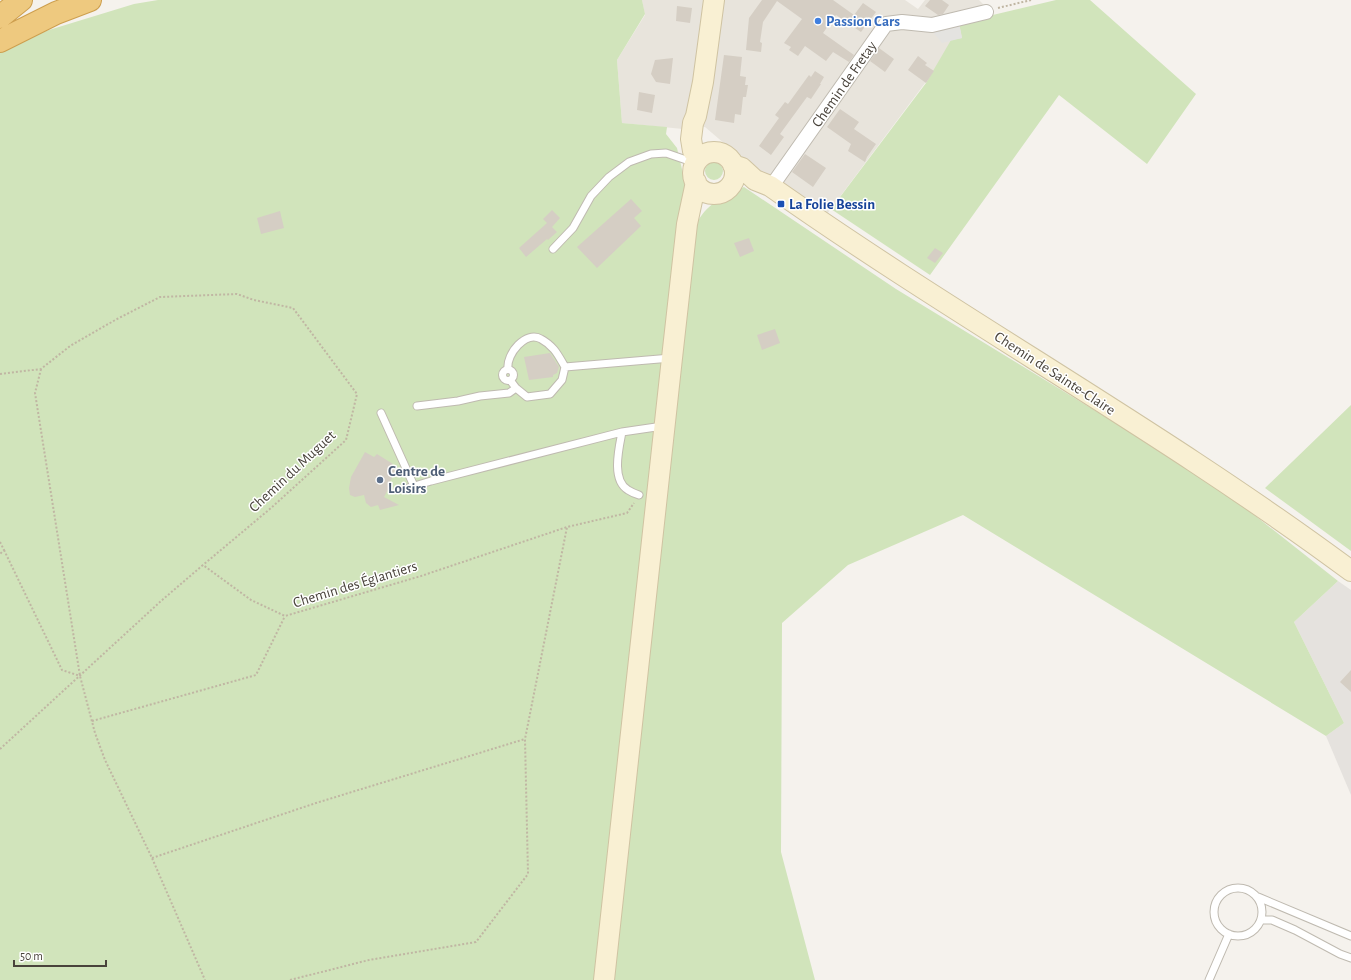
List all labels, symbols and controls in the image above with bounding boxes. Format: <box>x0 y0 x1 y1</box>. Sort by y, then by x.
place label: Passion Cars <box>826 14 900 29</box>
marker: Passion Cars <box>813 16 823 26</box>
street label: Chemin de Fretay <box>809 38 880 130</box>
place label: La Folie Bessin <box>789 197 875 212</box>
marker: La Folie Bessin <box>776 199 786 209</box>
street label: Chemin de Sainte-Claire <box>992 329 1118 418</box>
street label: Chemin du Muguet <box>246 428 339 515</box>
place label: Centre de Loisirs <box>388 464 445 496</box>
marker: Centre de Loisirs <box>375 475 385 485</box>
street label: Chemin des Églantiers <box>291 557 419 611</box>
scale bar <box>14 942 106 968</box>
text: 50 m <box>20 950 43 962</box>

